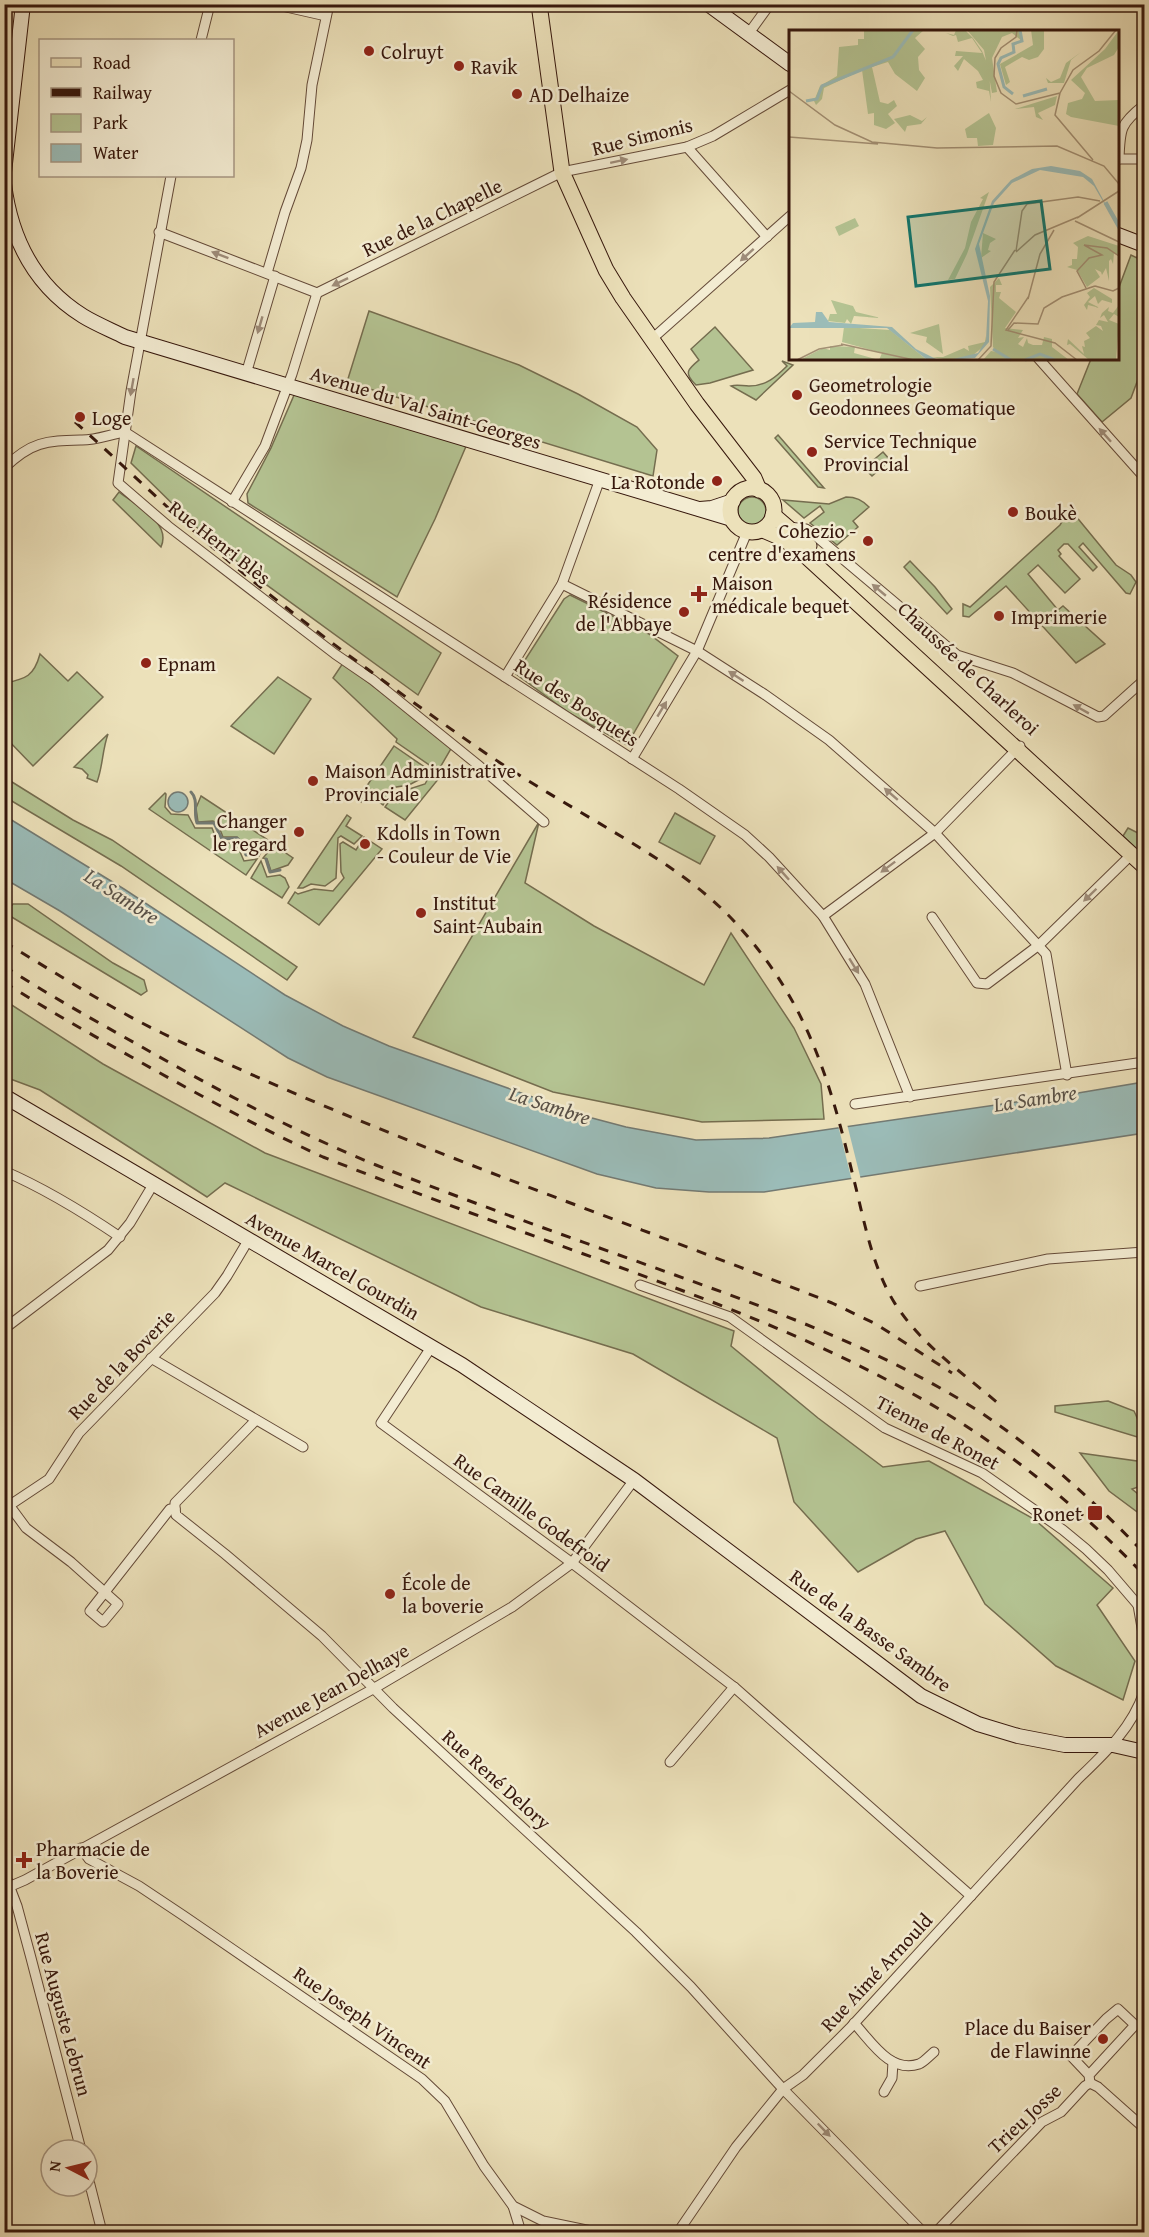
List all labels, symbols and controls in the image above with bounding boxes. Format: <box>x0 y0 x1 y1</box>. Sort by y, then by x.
inset map <box>789 30 1119 360</box>
place label: Colruyt <box>381 37 444 66</box>
legend <box>39 39 234 177</box>
marker: Colruyt <box>362 44 376 58</box>
text: Road <box>93 49 131 76</box>
place label: Ravik <box>471 52 518 81</box>
marker: Ravik <box>452 59 466 73</box>
text: Railway <box>93 79 152 106</box>
place label: AD Delhaize <box>529 80 629 109</box>
marker: AD Delhaize <box>510 87 524 101</box>
text: Park <box>93 109 129 136</box>
street label: Rue Simonis <box>589 109 695 163</box>
text: Water <box>93 139 139 166</box>
one-way arrow <box>610 156 629 165</box>
street label: Rue de la Chapelle <box>357 171 507 263</box>
one-way arrow <box>740 248 755 261</box>
one-way arrow <box>211 250 229 259</box>
one-way arrow <box>332 278 349 287</box>
one-way arrow <box>255 316 264 334</box>
street label: Avenue du Val Saint-Georges <box>307 358 545 456</box>
place label: Geometrologie Geodonnees Geomatique <box>809 370 1015 422</box>
one-way arrow <box>127 378 136 397</box>
marker: Geometrologie Geodonnees Geomatique <box>790 388 804 402</box>
place label: Loge <box>92 403 131 432</box>
marker: Loge <box>73 410 87 424</box>
place label: Service Technique Provincial <box>824 426 977 478</box>
one-way arrow <box>1098 427 1112 442</box>
marker: Service Technique Provincial <box>805 445 819 459</box>
place label: La Rotonde <box>611 467 705 496</box>
marker: La Rotonde <box>710 474 724 488</box>
street label: Rue Henri Blès <box>163 493 277 591</box>
place label: Boukè <box>1025 498 1077 527</box>
marker: Boukè <box>1006 505 1020 519</box>
place label: Cohezio - centre d'examens <box>708 516 856 568</box>
marker: Cohezio - centre d'examens <box>861 534 875 548</box>
place label: Maison médicale bequet <box>712 568 849 620</box>
one-way arrow <box>872 584 887 596</box>
marker: Maison médicale bequet <box>690 585 708 603</box>
place label: Résidence de l'Abbaye <box>576 586 672 638</box>
street label: Chaussée de Charleroi <box>892 594 1047 742</box>
place label: Imprimerie <box>1011 602 1107 631</box>
marker: Résidence de l'Abbaye <box>677 605 691 619</box>
marker: Imprimerie <box>992 609 1006 623</box>
place label: Epnam <box>158 649 217 678</box>
street label: Rue des Bosquets <box>509 651 645 753</box>
marker: Epnam <box>139 656 153 670</box>
one-way arrow <box>728 671 744 682</box>
one-way arrow <box>657 701 668 717</box>
one-way arrow <box>1072 704 1089 714</box>
place label: Maison Administrative Provinciale <box>325 756 516 808</box>
marker: Maison Administrative Provinciale <box>306 774 320 788</box>
one-way arrow <box>884 788 899 801</box>
place label: Changer le regard <box>212 806 287 858</box>
place label: Kdolls in Town - Couleur de Vie <box>377 818 511 870</box>
marker: Changer le regard <box>292 825 306 839</box>
marker: Kdolls in Town - Couleur de Vie <box>358 837 372 851</box>
water label: La Sambre <box>78 860 166 932</box>
one-way arrow <box>881 861 896 873</box>
one-way arrow <box>777 866 790 881</box>
place label: Institut Saint-Aubain <box>433 888 543 940</box>
one-way arrow <box>1083 888 1098 902</box>
marker: Institut Saint-Aubain <box>414 906 428 920</box>
one-way arrow <box>848 958 859 974</box>
water label: La Sambre <box>990 1076 1079 1120</box>
water label: La Sambre <box>504 1077 595 1133</box>
street label: Avenue Marcel Gourdin <box>241 1203 425 1327</box>
street label: Rue de la Boverie <box>61 1302 181 1426</box>
street label: Tienne de Ronet <box>871 1387 1005 1477</box>
street label: Rue Camille Godefroid <box>448 1446 616 1579</box>
place label: Ronet <box>1033 1499 1082 1528</box>
marker: Ronet <box>1086 1504 1104 1522</box>
street label: Rue de la Basse Sambre <box>784 1561 958 1699</box>
place label: École de la boverie <box>402 1568 484 1620</box>
marker: École de la boverie <box>383 1587 397 1601</box>
street label: Avenue Jean Delhaye <box>248 1635 414 1745</box>
street label: Rue René Delory <box>436 1722 558 1836</box>
place label: Pharmacie de la Boverie <box>36 1834 150 1886</box>
marker: Pharmacie de la Boverie <box>17 1853 31 1867</box>
street label: Rue Aimé Arnould <box>813 1906 939 2038</box>
street label: Rue Auguste Lebrun <box>28 1929 100 2099</box>
street label: Rue Joseph Vincent <box>288 1958 438 2076</box>
place label: Place du Baiser de Flawinne <box>965 2013 1091 2065</box>
marker: Place du Baiser de Flawinne <box>1096 2032 1110 2046</box>
street label: Trieu Josse <box>981 2076 1067 2160</box>
one-way arrow <box>817 2123 831 2137</box>
north arrow <box>39 2138 99 2198</box>
text: N <box>42 2159 67 2173</box>

